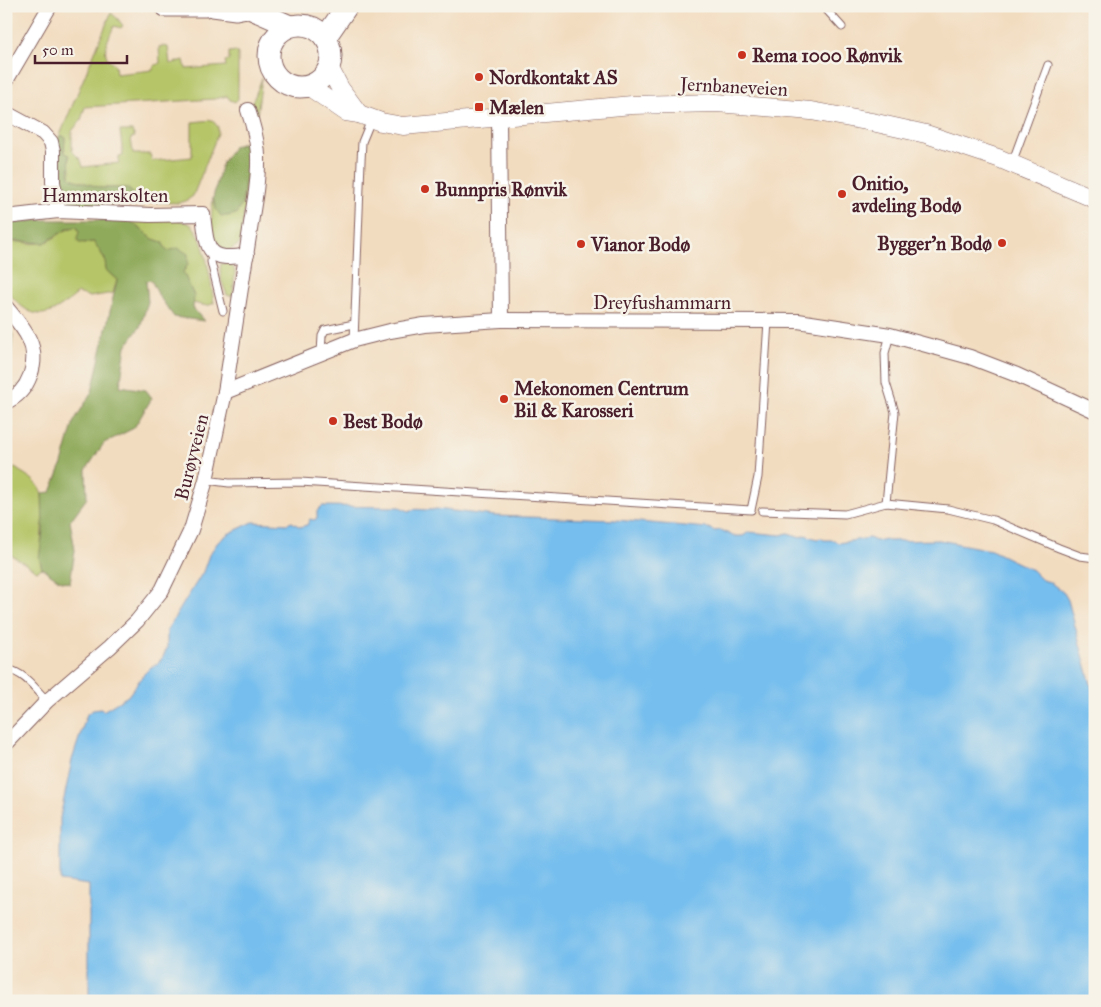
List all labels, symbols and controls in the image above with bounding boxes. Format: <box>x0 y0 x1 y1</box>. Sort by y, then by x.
scale bar <box>35 32 128 64</box>
text: 50 m <box>42 41 74 59</box>
place label: Rema 1000 Rønvik <box>752 44 903 67</box>
marker: Rema 1000 Rønvik <box>736 49 748 61</box>
place label: Nordkontakt AS <box>489 66 618 89</box>
marker: Nordkontakt AS <box>473 71 485 83</box>
street label: Jernbaneveien <box>677 72 789 102</box>
place label: Mælen <box>489 96 545 119</box>
marker: Mælen <box>473 101 485 113</box>
place label: Onitio, avdeling Bodø <box>852 172 962 218</box>
place label: Bunnpris Rønvik <box>435 178 568 202</box>
marker: Bunnpris Rønvik <box>419 183 431 195</box>
street label: Hammarskolten <box>42 184 168 207</box>
marker: Onitio, avdeling Bodø <box>836 188 848 200</box>
place label: Bygger'n Bodø <box>877 232 992 256</box>
place label: Vianor Bodø <box>590 233 690 256</box>
marker: Bygger'n Bodø <box>996 237 1008 249</box>
marker: Vianor Bodø <box>575 238 587 250</box>
street label: Dreyfushammarn <box>593 291 731 314</box>
place label: Mekonomen Centrum Bil & Karosseri <box>514 377 689 422</box>
marker: Mekonomen Centrum Bil & Karosseri <box>498 393 510 405</box>
place label: Best Bodø <box>343 410 423 433</box>
street label: Burøyveien <box>170 411 213 503</box>
marker: Best Bodø <box>327 415 339 427</box>

